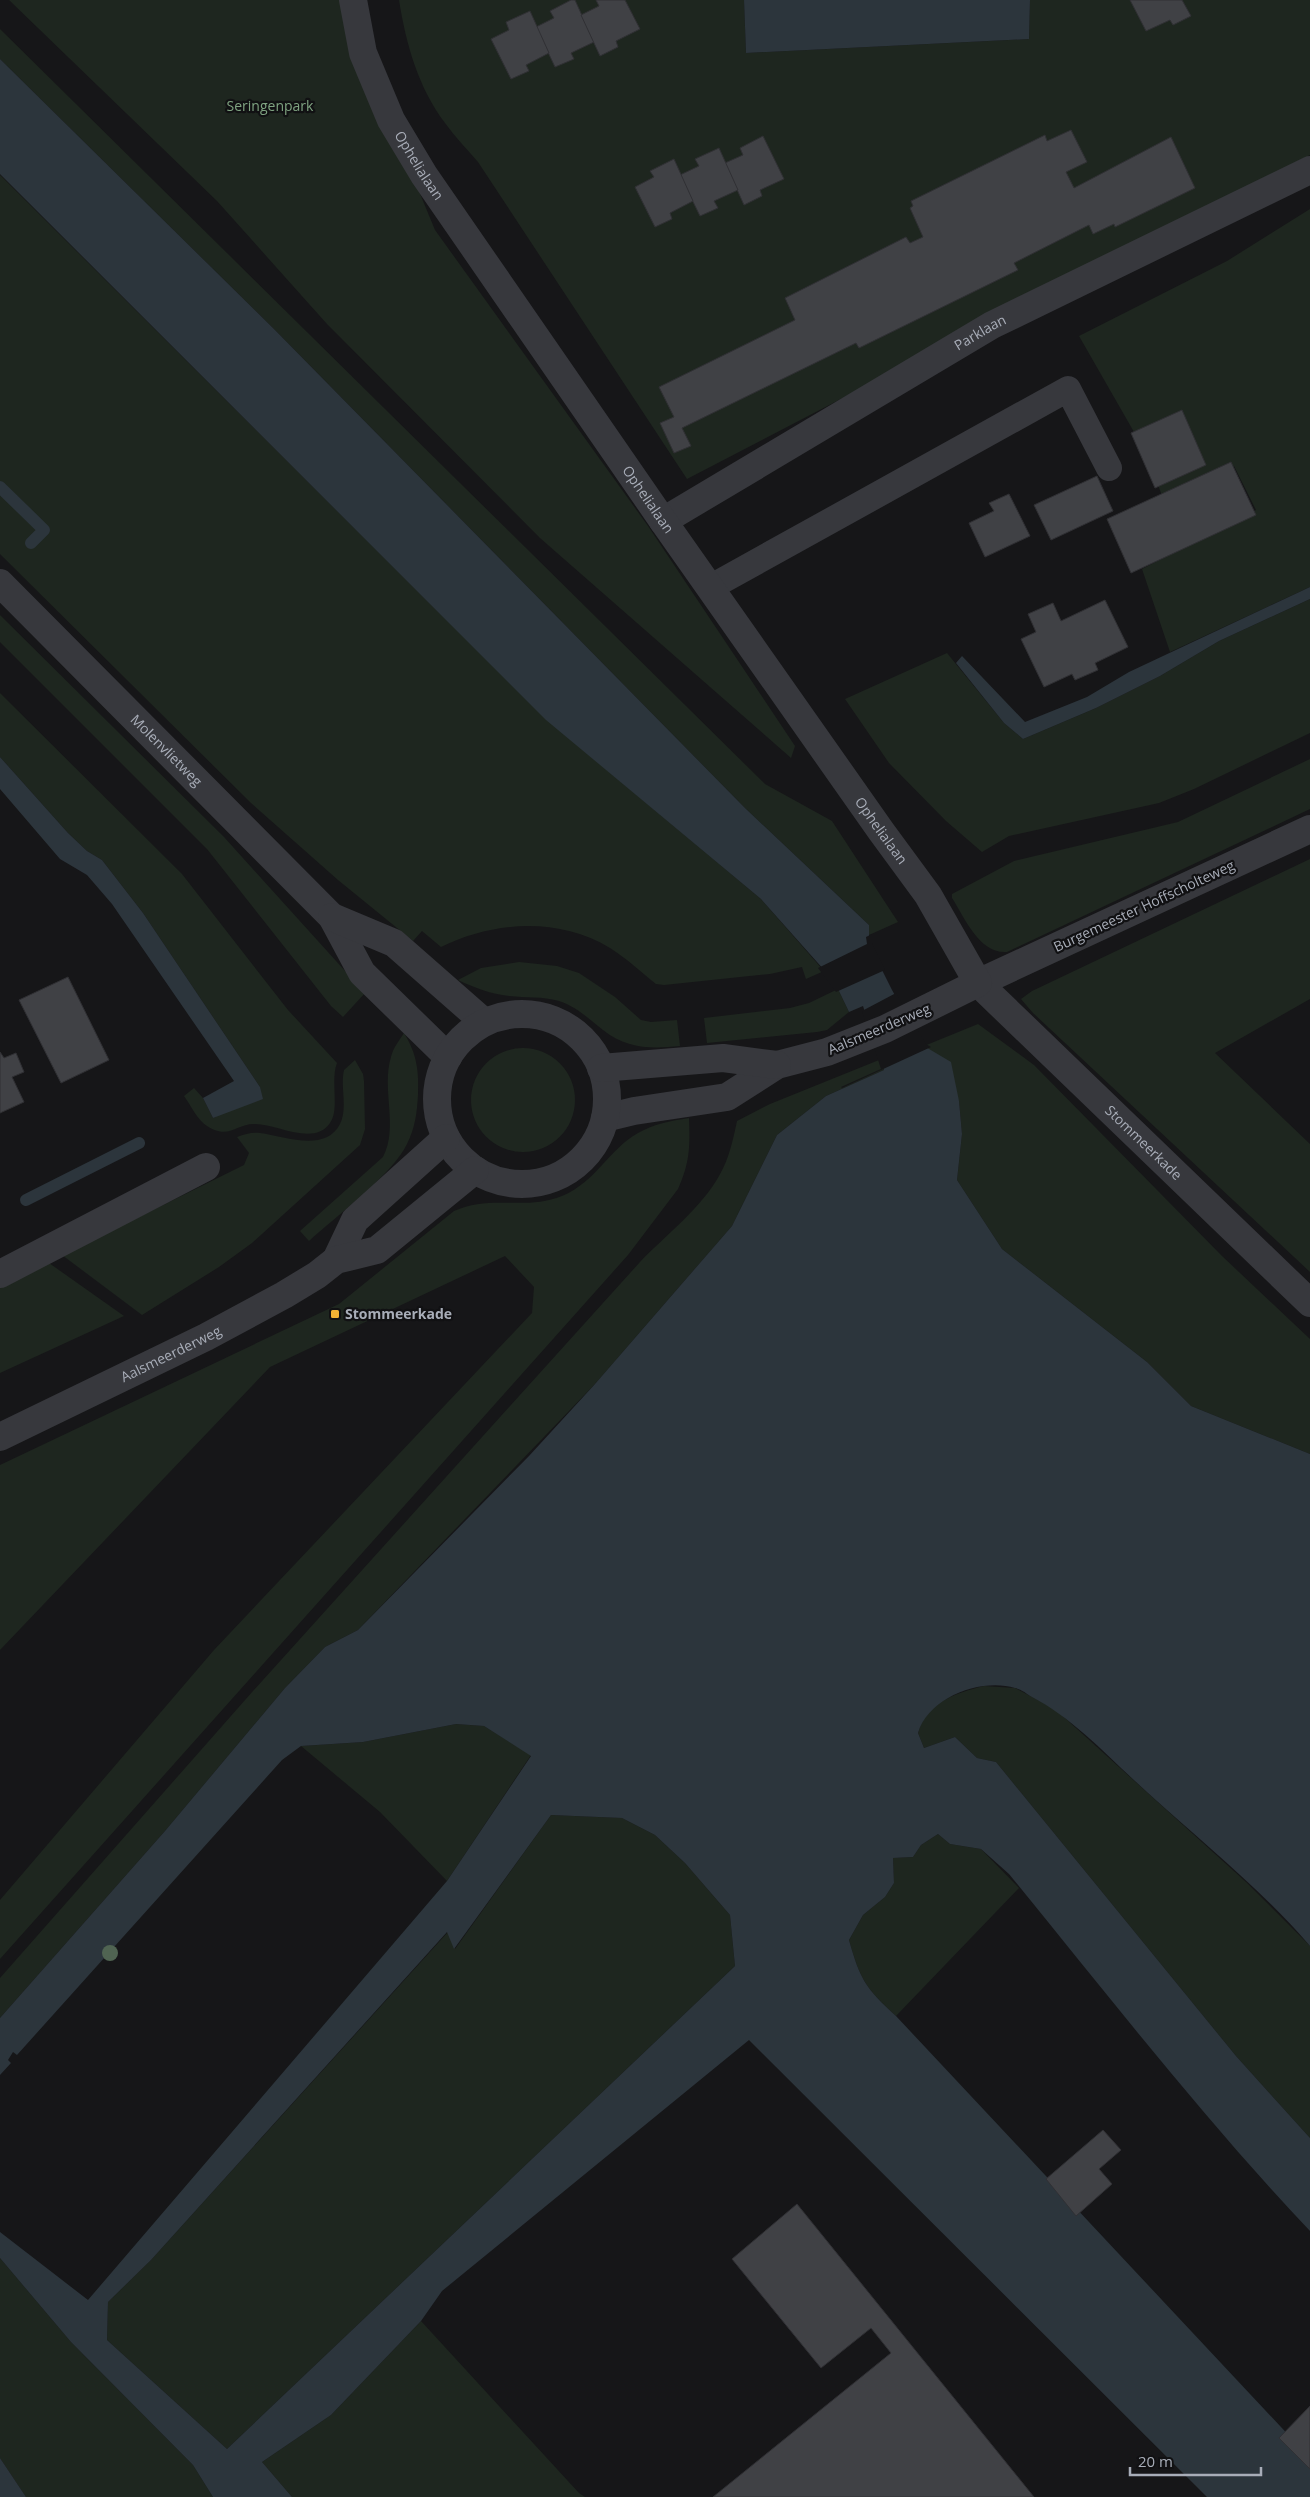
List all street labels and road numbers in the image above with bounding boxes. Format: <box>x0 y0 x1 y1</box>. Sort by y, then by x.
street label: Ophelialaan <box>391 127 448 204</box>
street label: Parklaan <box>950 310 1009 354</box>
street label: Ophelialaan <box>618 461 679 537</box>
street label: Molenvlietweg <box>127 710 207 790</box>
street label: Ophelialaan <box>851 793 912 868</box>
street label: Burgemeester Hoffscholteweg <box>1050 855 1238 956</box>
street label: Aalsmeerderweg <box>825 998 933 1059</box>
street label: Stommeerkade <box>1101 1101 1187 1184</box>
street label: Aalsmeerderweg <box>117 1320 225 1386</box>

